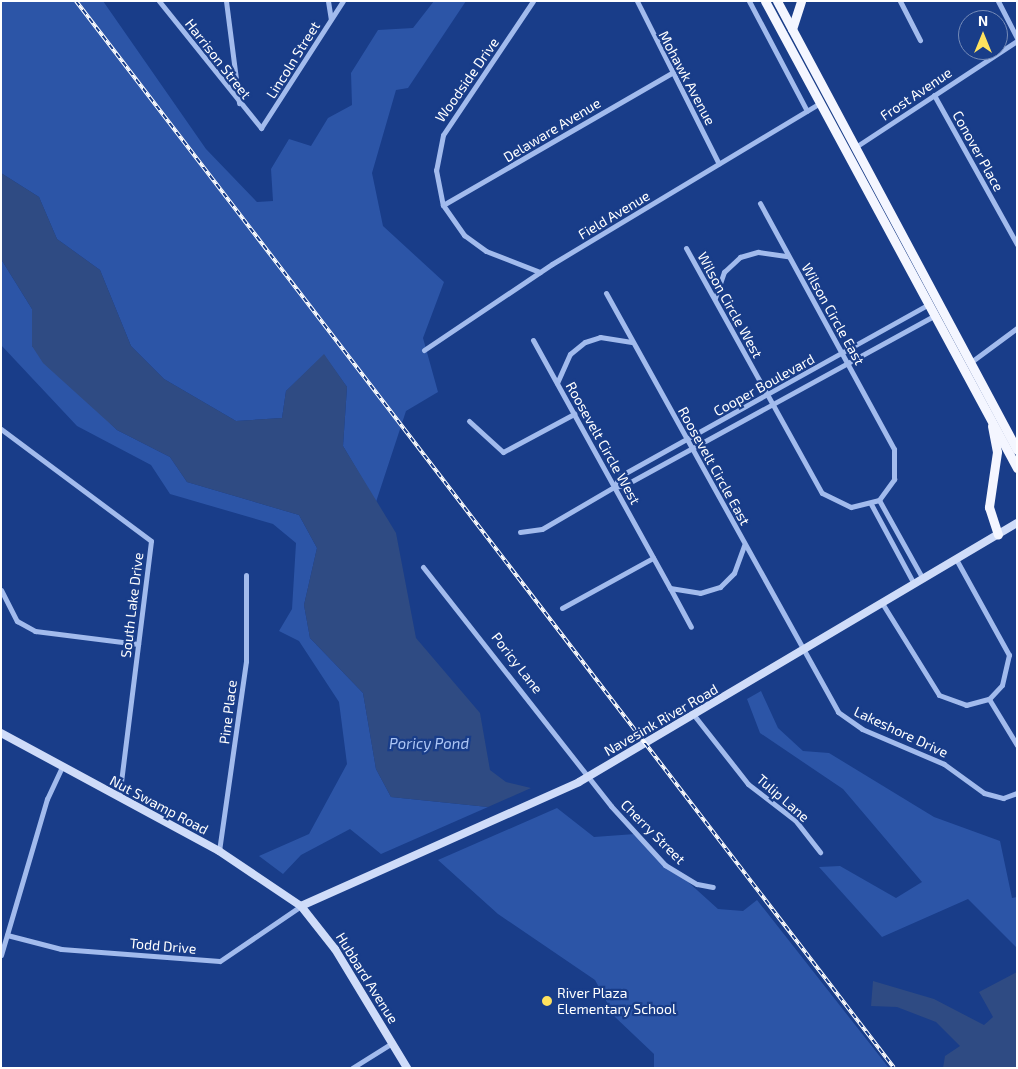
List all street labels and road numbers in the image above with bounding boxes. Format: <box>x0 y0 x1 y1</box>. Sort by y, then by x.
street label: Harrison Street <box>182 16 254 102</box>
street label: Lincoln Street <box>263 18 323 102</box>
street label: Mohawk Avenue <box>655 28 719 128</box>
street label: Woodside Drive <box>432 34 502 126</box>
street label: Frost Avenue <box>877 64 955 124</box>
street label: Delaware Avenue <box>500 94 604 166</box>
street label: Conover Place <box>949 108 1007 194</box>
street label: Field Avenue <box>575 187 653 243</box>
street label: Wilson Circle West <box>694 249 766 361</box>
street label: Wilson Circle East <box>798 260 868 368</box>
street label: Cooper Boulevard <box>710 350 818 420</box>
street label: Roosevelt Circle West <box>562 379 644 507</box>
street label: Roosevelt Circle East <box>674 404 754 528</box>
street label: South Lake Drive <box>117 551 147 659</box>
street label: Poricy Lane <box>488 629 546 697</box>
street label: Pine Place <box>216 679 240 745</box>
street label: Navesink River Road <box>601 680 721 760</box>
street label: Lakeshore Drive <box>851 703 951 761</box>
street label: Tulip Lane <box>753 771 813 825</box>
street label: Nut Swamp Road <box>107 772 211 838</box>
street label: Cherry Street <box>617 796 689 868</box>
street label: Hubbard Avenue <box>332 929 402 1027</box>
street label: Todd Drive <box>129 935 197 957</box>

